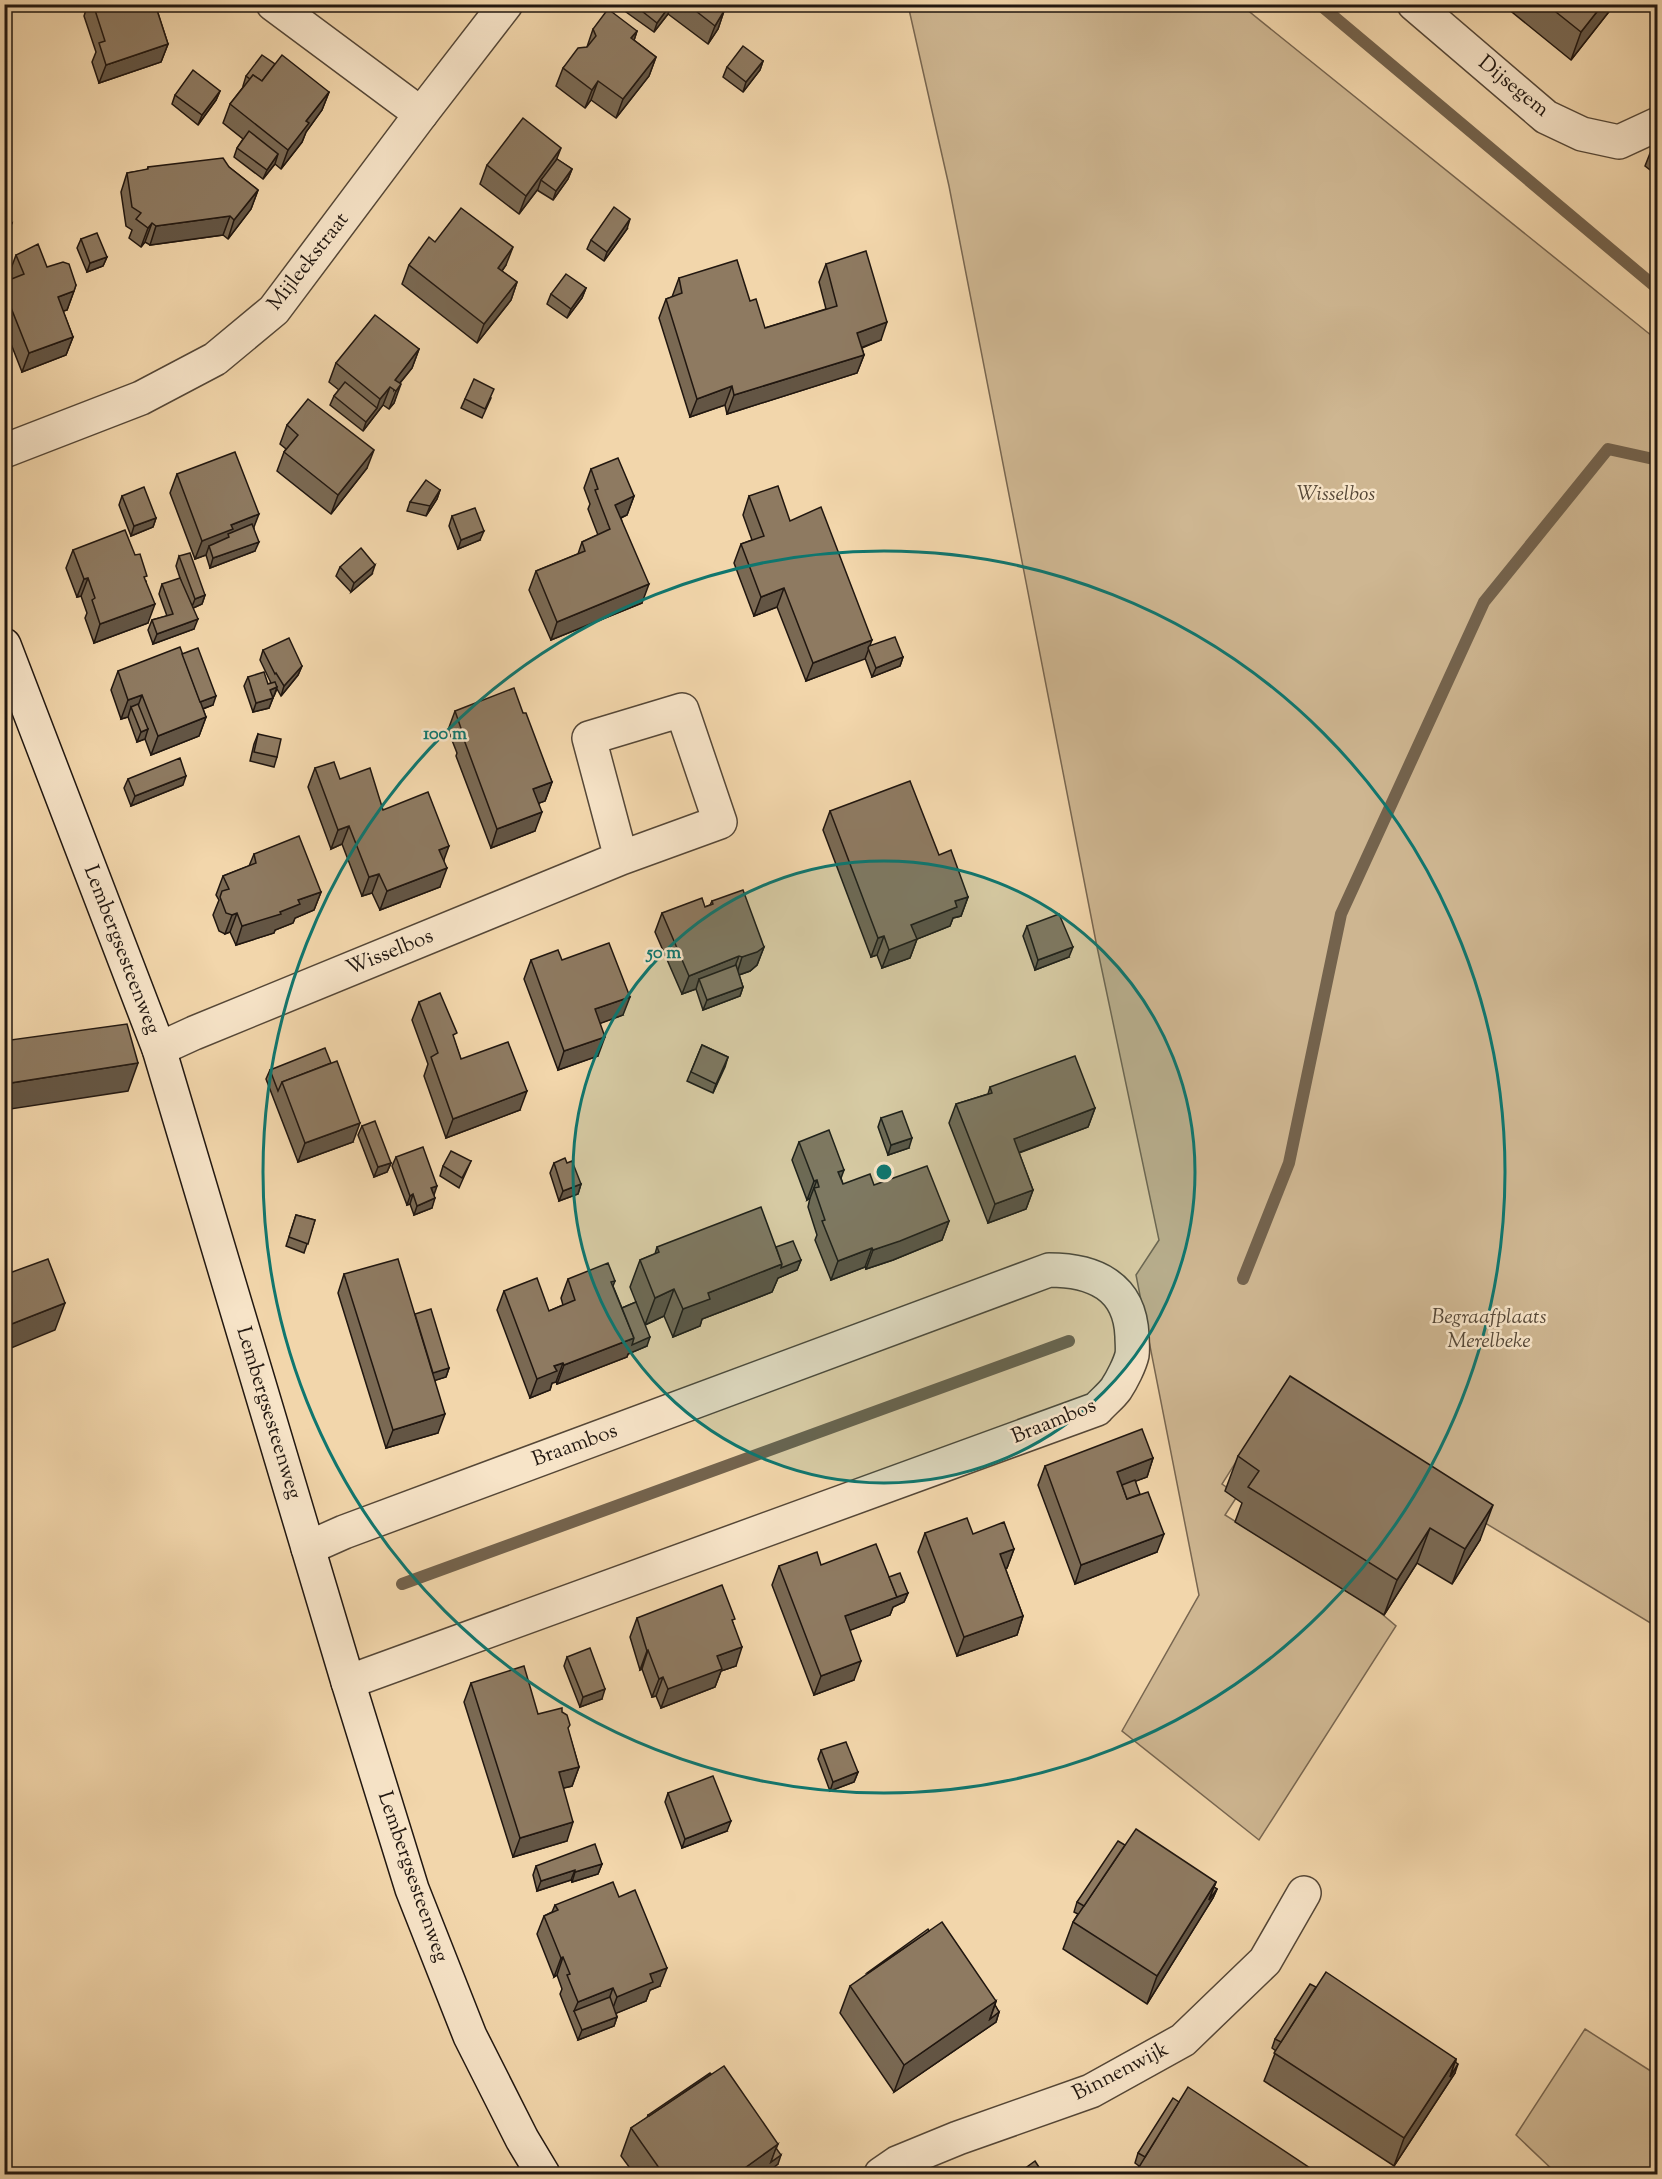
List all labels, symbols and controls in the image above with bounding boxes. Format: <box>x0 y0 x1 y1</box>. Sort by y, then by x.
street label: Dijsegem <box>1471 49 1555 125</box>
street label: Mijleekstraat <box>261 207 357 317</box>
park label: Wisselbos <box>1297 480 1375 510</box>
text: 100 m <box>423 722 467 748</box>
street label: Lembergsesteenweg <box>75 861 167 1039</box>
street label: Wisselbos <box>342 922 438 984</box>
text: 50 m <box>645 941 681 967</box>
centre of rings <box>874 1162 894 1182</box>
park label: Begraafplaats Merelbeke <box>1432 1303 1547 1357</box>
street label: Lembergsesteenweg <box>227 1323 309 1503</box>
street label: Braambos <box>1007 1391 1101 1453</box>
street label: Braambos <box>528 1417 622 1475</box>
street label: Lembergsesteenweg <box>369 1787 455 1967</box>
street label: Binnenwijk <box>1068 2035 1175 2109</box>

